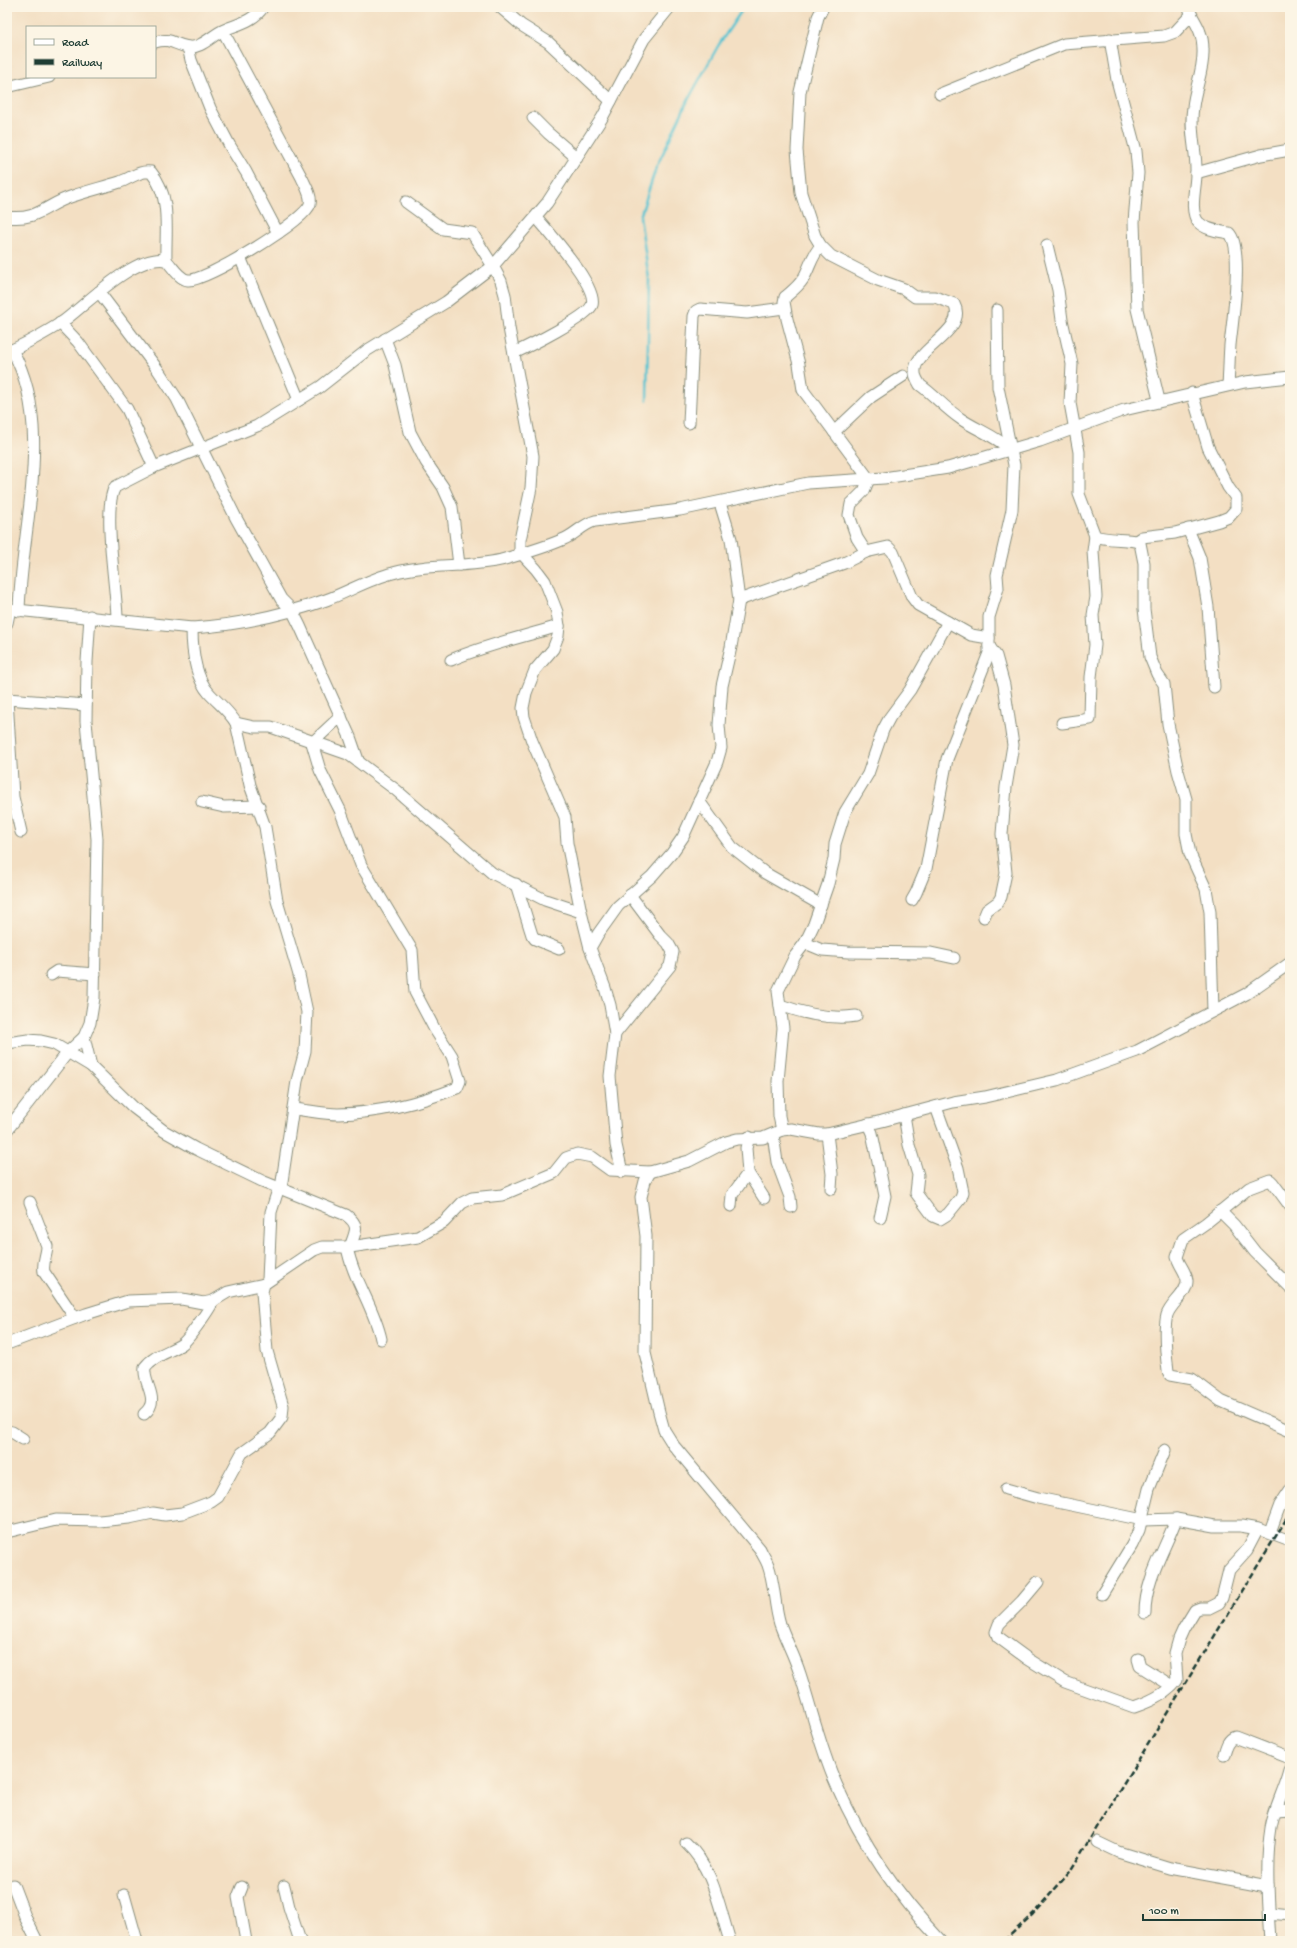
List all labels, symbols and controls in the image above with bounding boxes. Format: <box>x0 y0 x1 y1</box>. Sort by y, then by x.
legend <box>26 26 156 78</box>
text: Road <box>62 37 89 51</box>
text: Railway <box>62 57 102 71</box>
scale bar <box>1143 1896 1265 1922</box>
text: 100 m <box>1148 1905 1179 1919</box>

